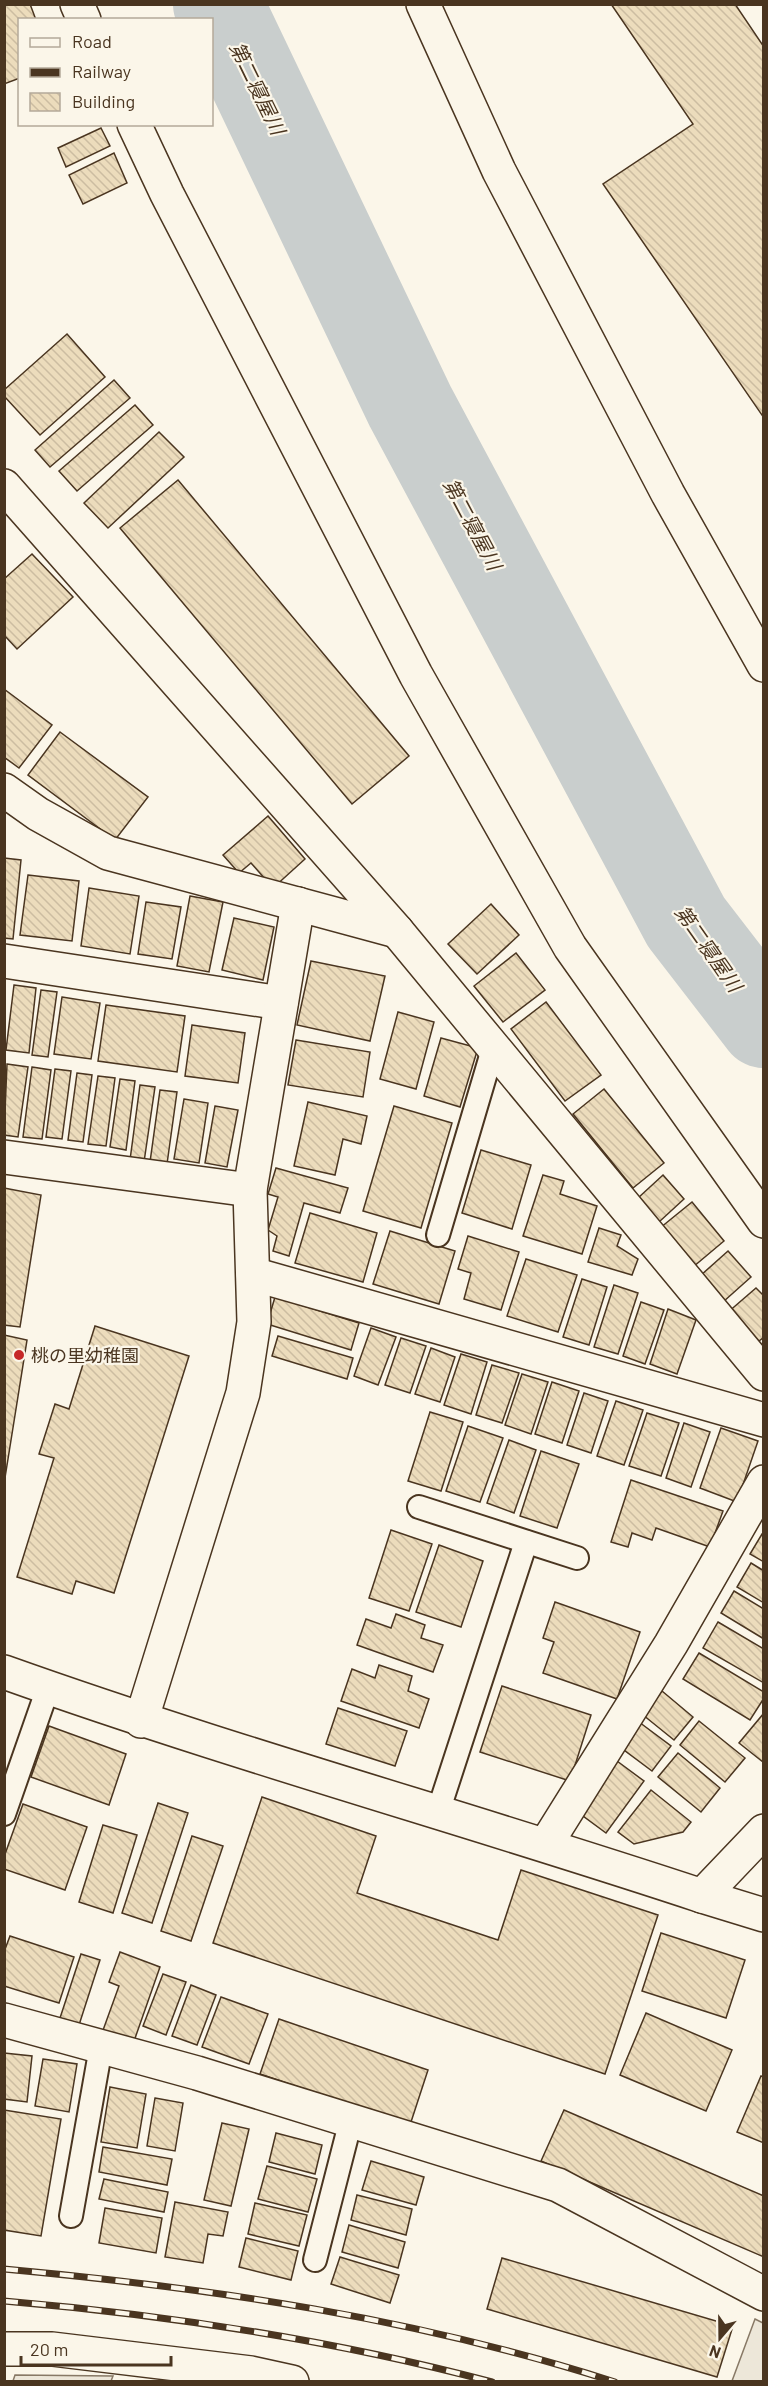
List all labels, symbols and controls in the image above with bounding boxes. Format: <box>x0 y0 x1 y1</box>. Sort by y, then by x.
legend <box>18 18 213 126</box>
text: Road <box>72 30 112 52</box>
water label: 第二寝屋川 <box>225 38 292 140</box>
text: Railway <box>72 60 131 82</box>
text: Building <box>72 90 135 112</box>
water label: 第二寝屋川 <box>439 474 508 576</box>
water label: 第二寝屋川 <box>670 900 749 997</box>
place label: 桃の里幼稚園 <box>31 1344 139 1366</box>
marker: 桃の里幼稚園 <box>12 1348 26 1362</box>
north arrow <box>690 2308 750 2368</box>
scale bar <box>21 2329 171 2367</box>
text: 20 m <box>30 2338 68 2360</box>
text: N <box>706 2342 723 2363</box>

